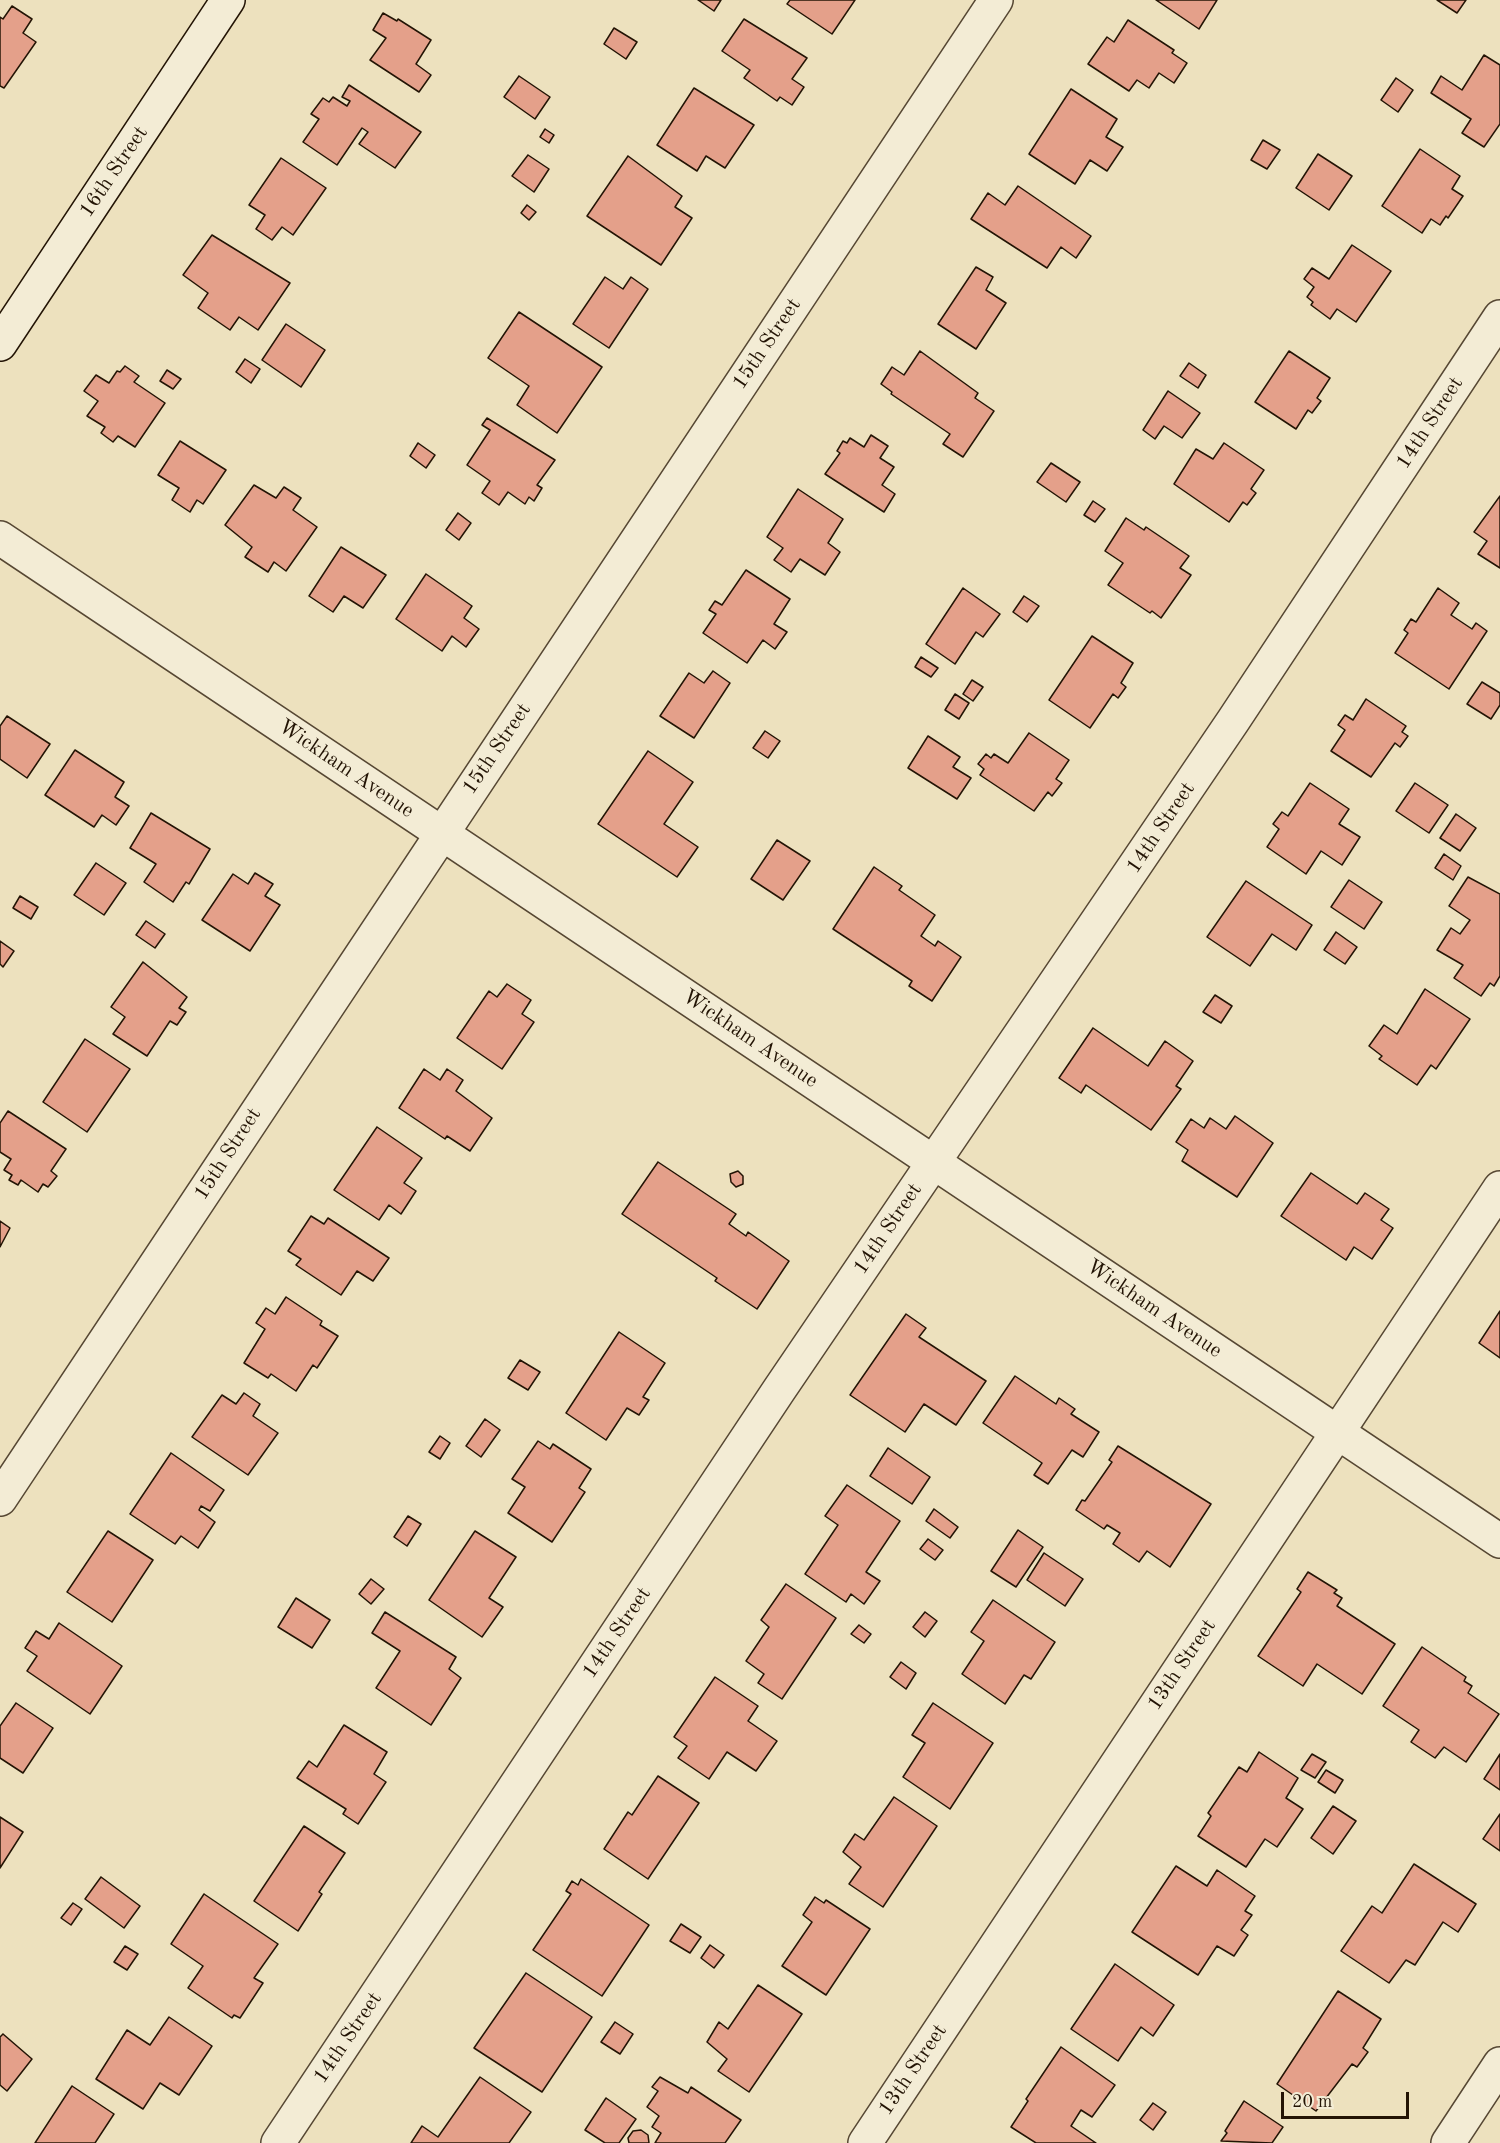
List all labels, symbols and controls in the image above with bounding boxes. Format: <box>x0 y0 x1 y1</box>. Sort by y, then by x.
street label: 16th Street <box>74 122 154 222</box>
street label: 15th Street <box>727 294 807 394</box>
street label: 14th Street <box>1391 372 1469 474</box>
street label: 15th Street <box>457 699 537 799</box>
street label: Wickham Avenue <box>273 714 419 824</box>
street label: 14th Street <box>1121 778 1201 878</box>
street label: Wickham Avenue <box>677 984 823 1094</box>
street label: 15th Street <box>189 1103 267 1205</box>
street label: 14th Street <box>848 1179 928 1279</box>
street label: Wickham Avenue <box>1081 1254 1227 1364</box>
street label: 14th Street <box>577 1583 657 1683</box>
street label: 13th Street <box>1142 1615 1222 1715</box>
street label: 14th Street <box>308 1988 388 2088</box>
street label: 13th Street <box>873 2020 953 2120</box>
scale bar <box>1284 2080 1412 2118</box>
text: 20 m <box>1292 2093 1332 2111</box>

